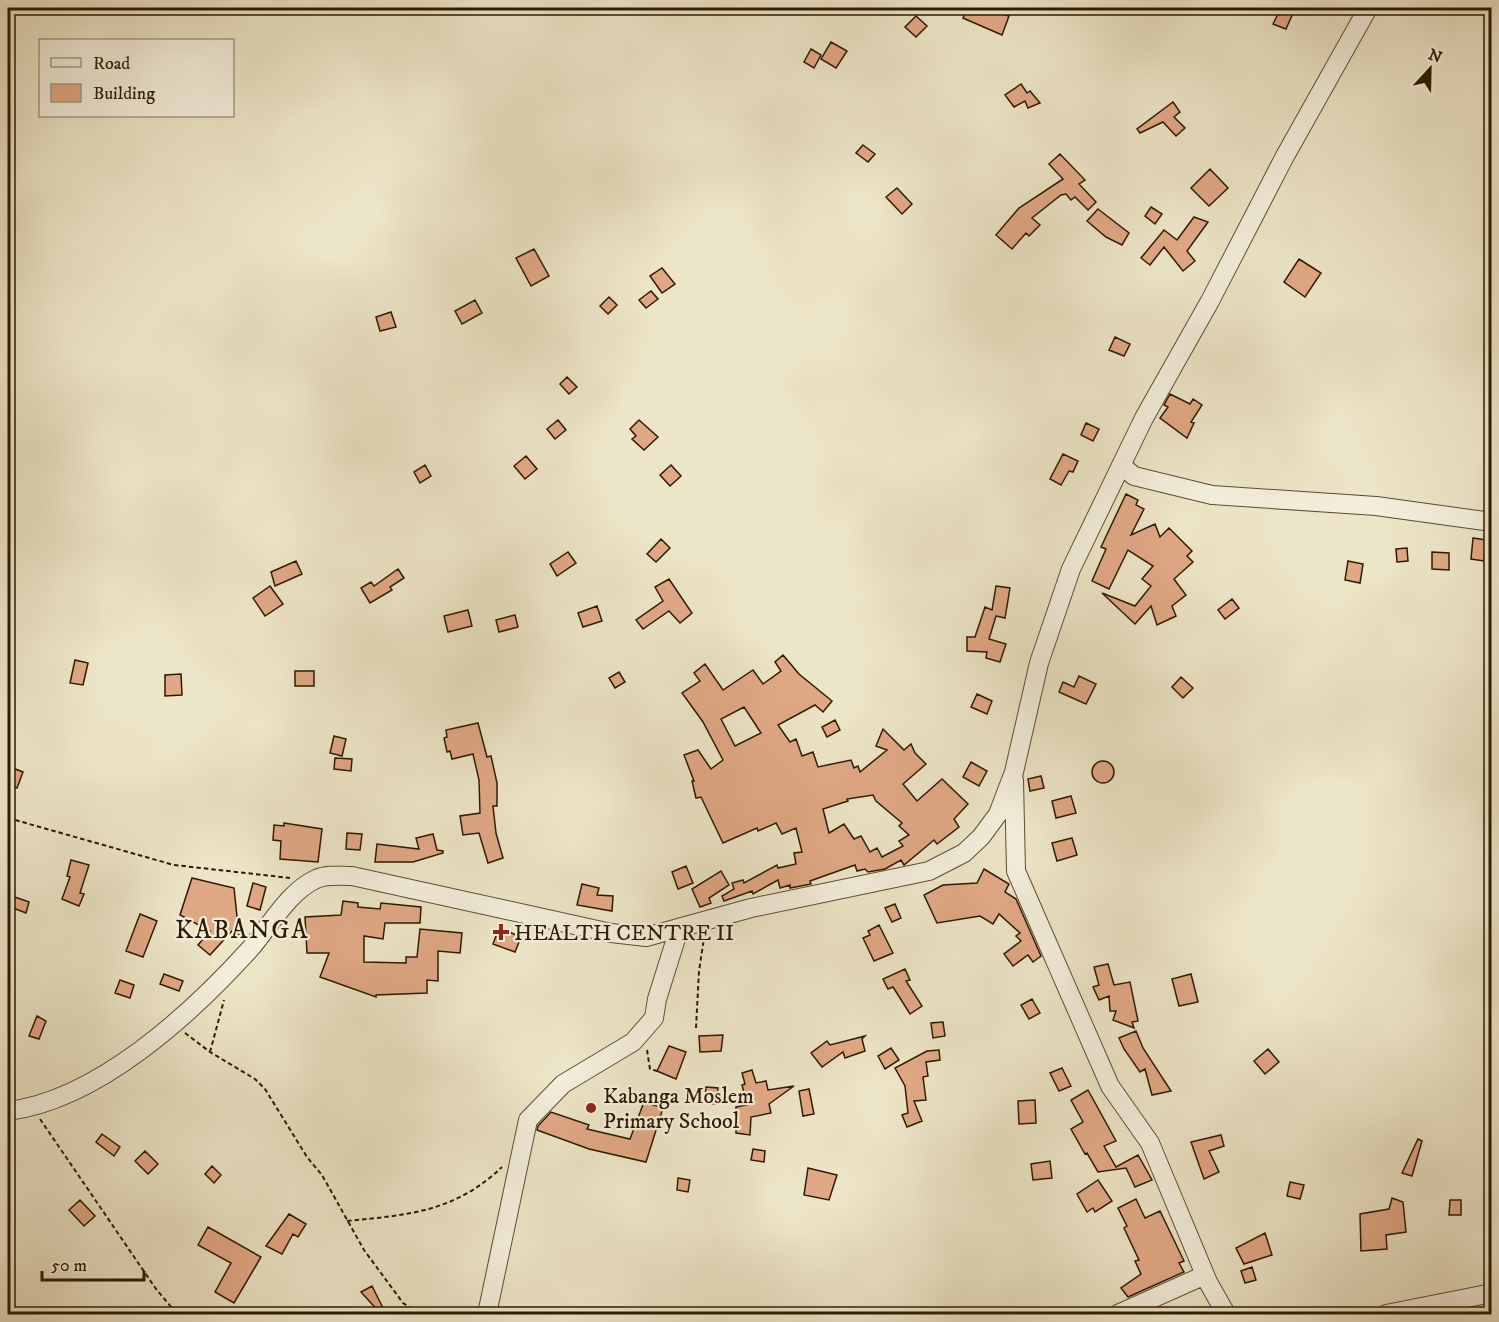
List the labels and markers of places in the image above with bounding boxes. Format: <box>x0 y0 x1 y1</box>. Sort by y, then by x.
place label: HEALTH CENTRE II <box>514 920 734 947</box>
marker: HEALTH CENTRE II <box>492 923 510 941</box>
place label: Kabanga Moslem Primary School <box>603 1083 754 1135</box>
marker: Kabanga Moslem Primary School <box>584 1101 598 1115</box>

